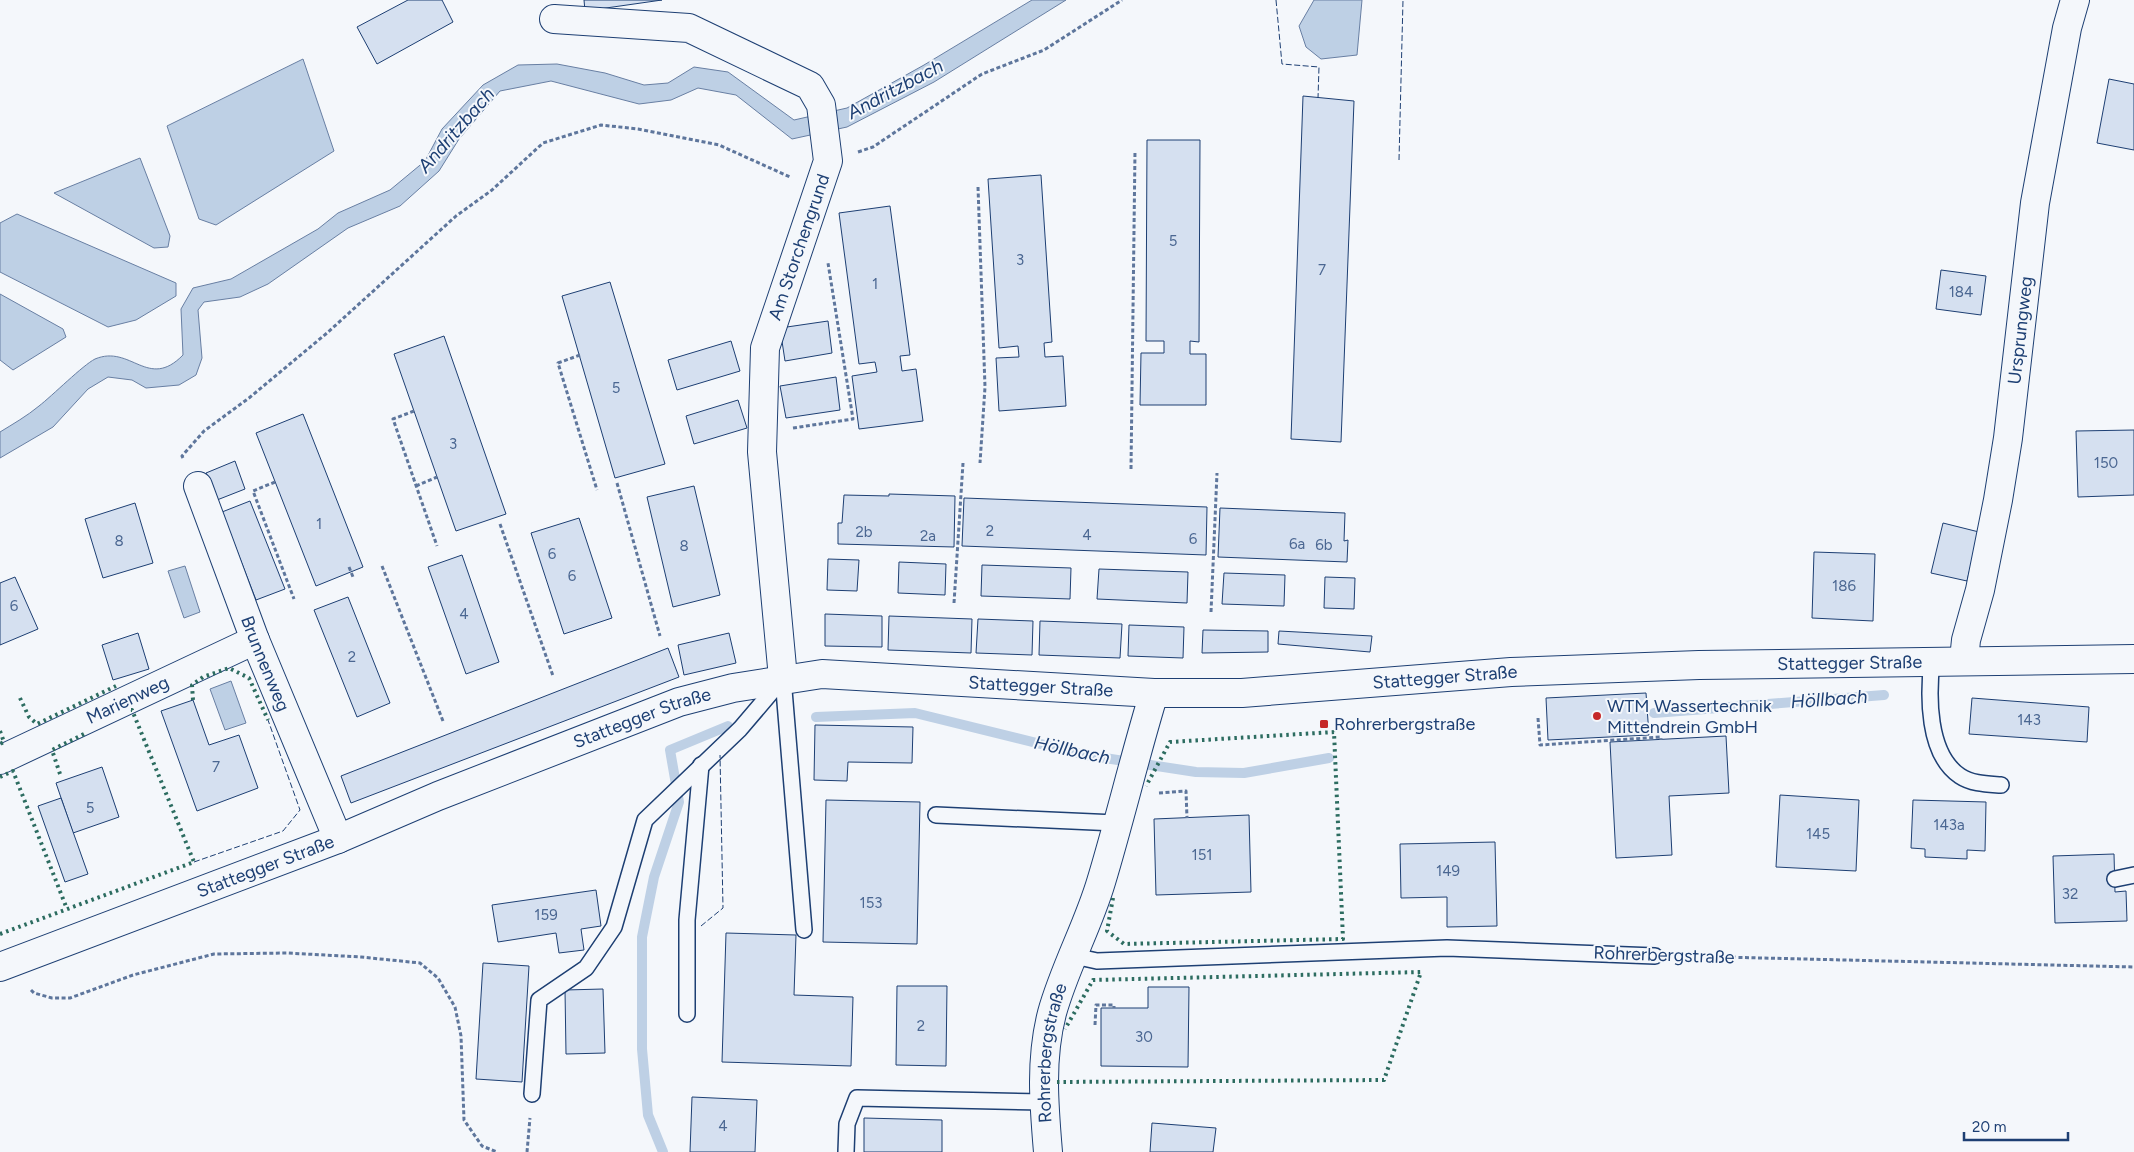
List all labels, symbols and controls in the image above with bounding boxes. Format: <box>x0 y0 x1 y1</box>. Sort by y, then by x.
water label: Andritzbach <box>842 54 947 124</box>
water label: Andritzbach <box>412 82 500 178</box>
street label: Am Storchengrund <box>764 171 834 323</box>
house number: 5 <box>1169 232 1177 250</box>
house number: 3 <box>1016 251 1024 269</box>
house number: 7 <box>1318 261 1326 279</box>
house number: 1 <box>872 275 878 293</box>
street label: Ursprungweg <box>2003 275 2038 386</box>
house number: 184 <box>1949 283 1973 301</box>
house number: 5 <box>612 379 620 397</box>
house number: 3 <box>449 435 457 453</box>
house number: 150 <box>2094 454 2118 472</box>
house number: 1 <box>316 515 322 533</box>
house number: 2 <box>986 522 994 540</box>
house number: 2b <box>855 523 873 541</box>
house number: 4 <box>1082 526 1092 544</box>
house number: 2a <box>920 527 936 545</box>
house number: 6 <box>1189 530 1198 548</box>
house number: 8 <box>114 532 124 550</box>
house number: 6a <box>1289 535 1305 553</box>
house number: 6b <box>1315 536 1333 554</box>
house number: 8 <box>679 537 689 555</box>
house number: 6 <box>548 545 557 563</box>
house number: 6 <box>568 567 577 585</box>
house number: 186 <box>1832 577 1856 595</box>
house number: 6 <box>10 597 19 615</box>
house number: 4 <box>459 605 469 623</box>
street label: Brunnenweg <box>236 613 295 715</box>
house number: 2 <box>348 648 356 666</box>
street label: Stattegger Straße <box>1777 651 1923 675</box>
street label: Stattegger Straße <box>1372 661 1518 694</box>
street label: Marienweg <box>83 671 172 729</box>
street label: Stattegger Straße <box>968 671 1114 702</box>
street label: Stattegger Straße <box>570 683 713 753</box>
water label: Höllbach <box>1790 685 1869 713</box>
place label: WTM Wassertechnik Mittendrein GmbH <box>1607 695 1772 738</box>
marker: WTM Wassertechnik Mittendrein GmbH <box>1591 710 1603 722</box>
house number: 143 <box>2017 711 2041 729</box>
place label: Rohrerbergstraße <box>1334 713 1475 735</box>
marker: Rohrerbergstraße <box>1318 718 1330 730</box>
water label: Höllbach <box>1032 731 1112 769</box>
house number: 7 <box>212 758 220 776</box>
house number: 5 <box>86 799 94 817</box>
house number: 143a <box>1933 816 1965 834</box>
house number: 145 <box>1806 825 1830 843</box>
street label: Stattegger Straße <box>194 830 337 902</box>
house number: 151 <box>1191 846 1213 864</box>
house number: 149 <box>1436 862 1460 880</box>
house number: 32 <box>2062 885 2078 903</box>
house number: 153 <box>860 894 882 912</box>
house number: 159 <box>534 906 558 924</box>
street label: Rohrerbergstraße <box>1593 942 1735 968</box>
street label: Rohrerbergstraße <box>1033 980 1072 1123</box>
house number: 2 <box>917 1017 925 1035</box>
house number: 30 <box>1135 1028 1153 1046</box>
scale bar <box>1964 1110 2068 1142</box>
house number: 4 <box>718 1117 728 1135</box>
text: 20 m <box>1972 1118 2006 1136</box>

